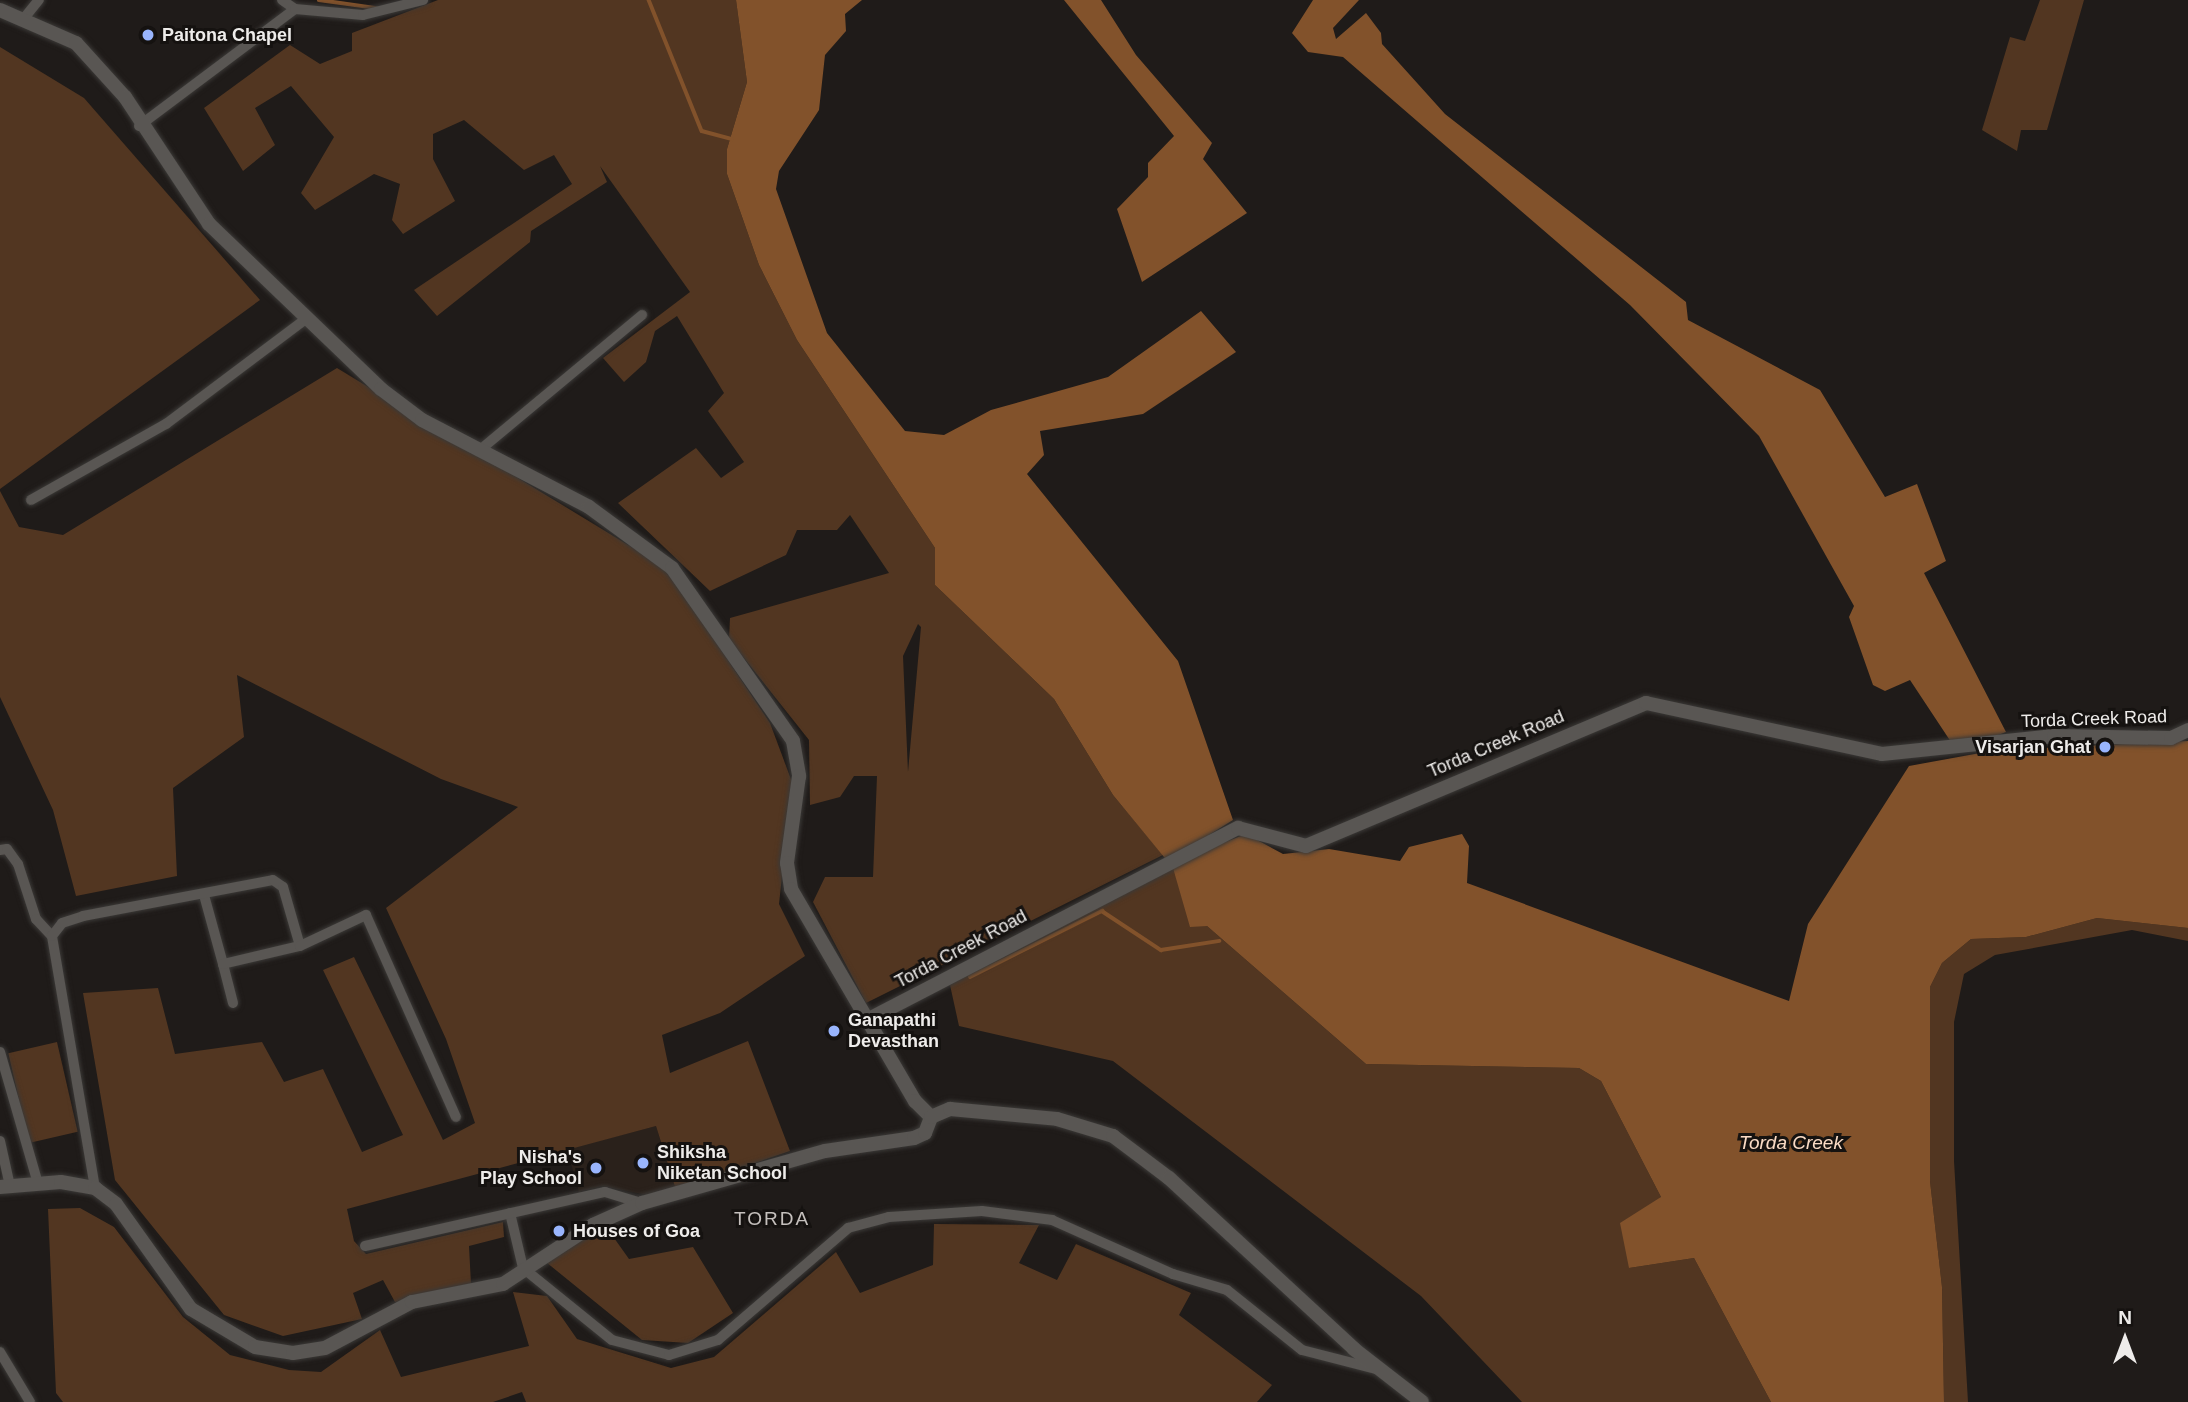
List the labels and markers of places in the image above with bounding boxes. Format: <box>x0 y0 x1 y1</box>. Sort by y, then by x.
place label: Paitona Chapel <box>162 24 292 46</box>
marker: Paitona Chapel <box>140 27 156 43</box>
place label: Visarjan Ghat <box>1975 736 2091 758</box>
marker: Visarjan Ghat <box>2097 739 2113 755</box>
place label: Ganapathi Devasthan <box>848 1010 939 1052</box>
marker: Ganapathi Devasthan <box>826 1023 842 1039</box>
place label: Shiksha Niketan School <box>657 1142 787 1184</box>
place label: Nisha's Play School <box>480 1147 582 1190</box>
marker: Shiksha Niketan School <box>635 1155 651 1171</box>
marker: Nisha's Play School <box>588 1160 604 1176</box>
place label: Houses of Goa <box>573 1220 700 1242</box>
marker: Houses of Goa <box>551 1223 567 1239</box>

